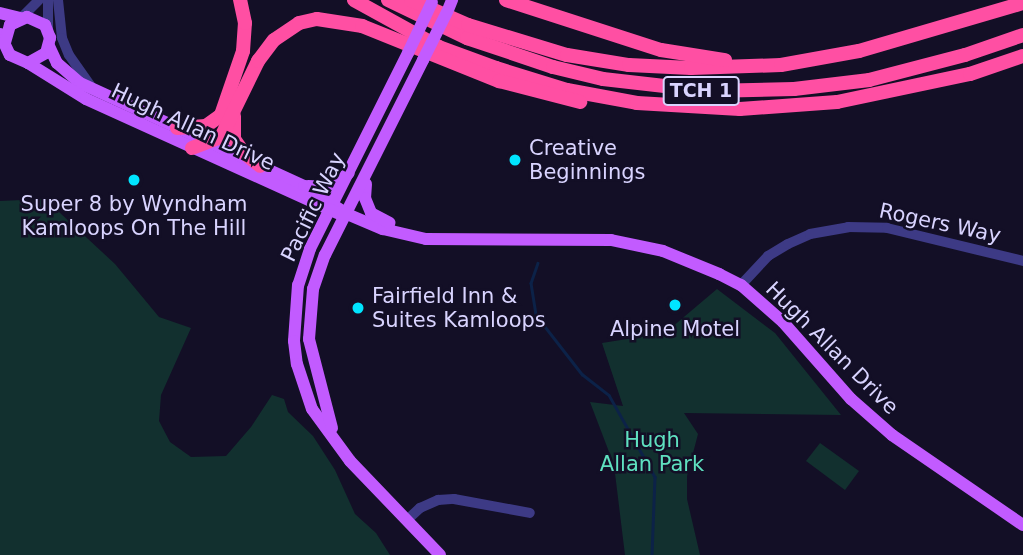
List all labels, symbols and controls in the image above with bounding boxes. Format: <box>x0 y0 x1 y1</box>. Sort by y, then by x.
road number: TCH 1 <box>662 76 740 106</box>
street label: Hugh Allan Drive <box>107 78 279 176</box>
place label: Creative Beginnings <box>529 135 646 185</box>
street label: Pacific Way <box>276 148 350 266</box>
marker: Creative Beginnings <box>507 152 523 168</box>
marker: Super 8 by Wyndham Kamloops On The Hill <box>126 172 142 188</box>
place label: Super 8 by Wyndham Kamloops On The Hill <box>21 191 247 241</box>
street label: Rogers Way <box>877 198 1003 248</box>
street label: Hugh Allan Drive <box>760 276 904 420</box>
place label: Fairfield Inn & Suites Kamloops <box>372 283 546 333</box>
marker: Alpine Motel <box>667 297 683 313</box>
marker: Fairfield Inn & Suites Kamloops <box>350 300 366 316</box>
place label: Alpine Motel <box>610 316 740 342</box>
park label: Hugh Allan Park <box>600 427 704 477</box>

